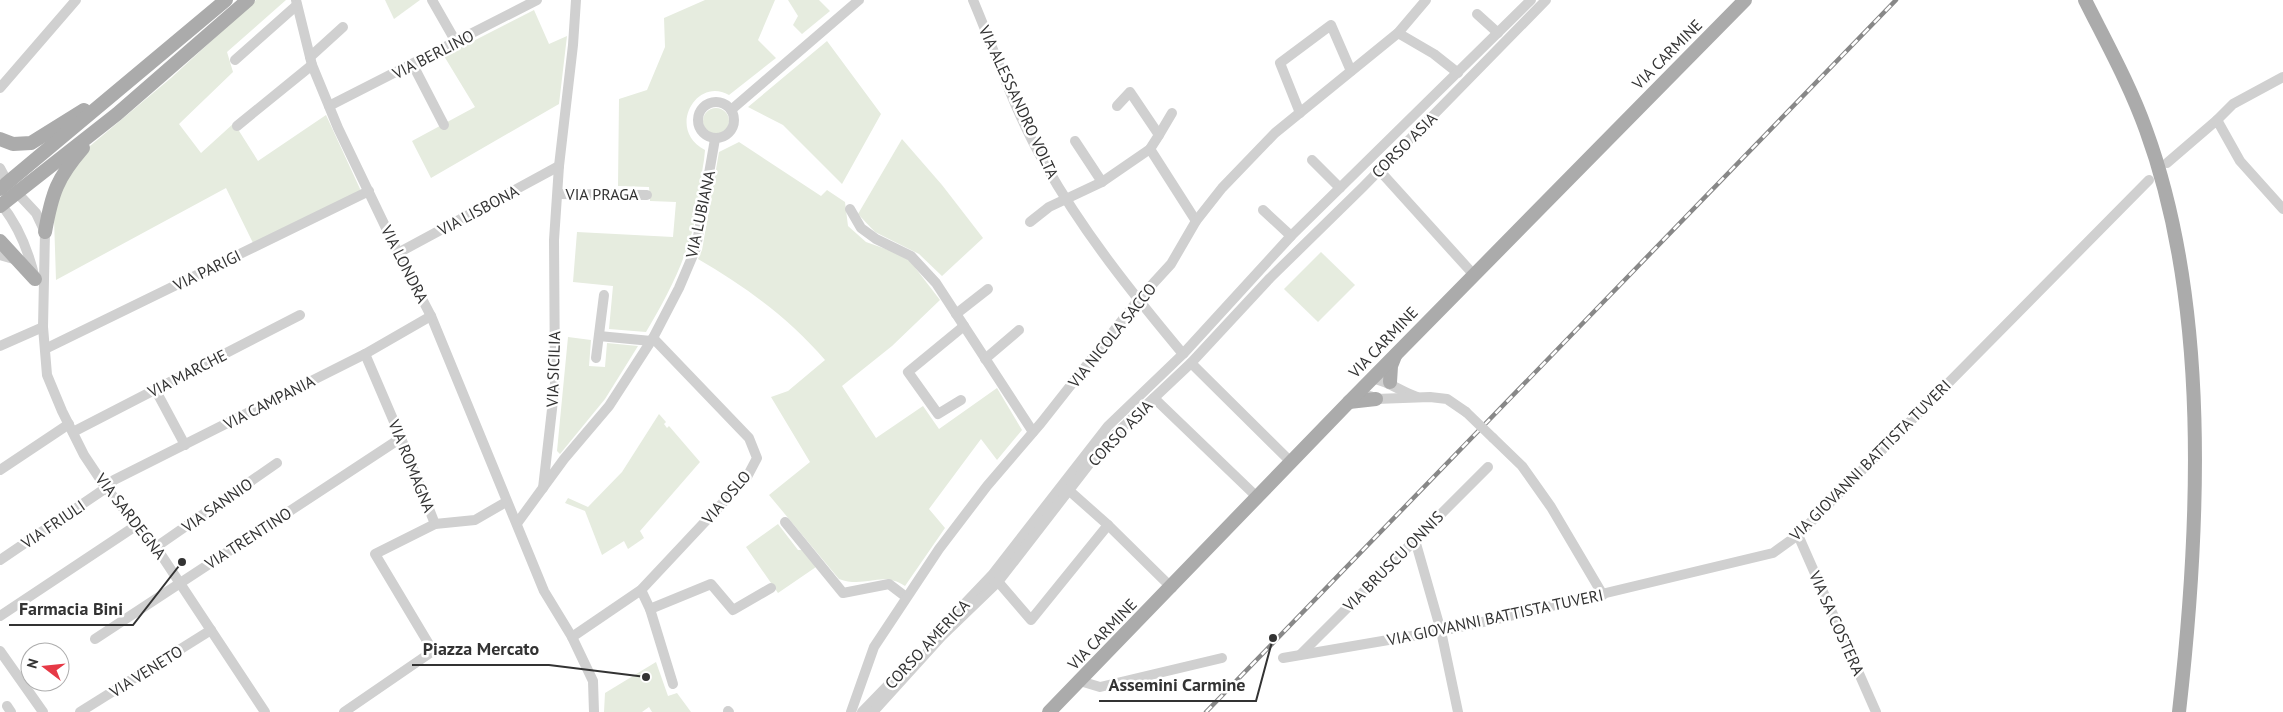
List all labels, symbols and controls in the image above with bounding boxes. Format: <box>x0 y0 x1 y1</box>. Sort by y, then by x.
street label: VIA CARMINE <box>1627 15 1706 94</box>
street label: VIA ALESSANDRO VOLTA <box>974 21 1064 182</box>
street label: VIA BERLINO <box>388 25 477 84</box>
street label: CORSO ASIA <box>1367 108 1441 182</box>
street label: VIA LUBIANA <box>681 168 719 261</box>
street label: VIA LISBONA <box>433 180 522 240</box>
street label: VIA PRAGA <box>565 184 639 204</box>
street label: VIA LONDRA <box>376 221 433 307</box>
street label: VIA PARIGI <box>169 245 244 295</box>
street label: VIA NICOLA SACCO <box>1063 279 1160 392</box>
street label: VIA CARMINE <box>1344 302 1422 382</box>
street label: VIA SICILIA <box>542 330 564 408</box>
street label: VIA MARCHE <box>143 345 230 402</box>
street label: VIA CAMPANIA <box>219 370 318 434</box>
street label: VIA GIOVANNI BATTISTA TUVERI <box>1784 375 1955 546</box>
street label: CORSO ASIA <box>1084 395 1157 470</box>
street label: VIA ROMAGNA <box>384 416 440 516</box>
street label: VIA OSLO <box>697 466 755 529</box>
street label: VIA SARDEGNA <box>91 468 171 563</box>
street label: VIA SANNIO <box>177 473 256 537</box>
street label: VIA FRIULI <box>17 495 89 553</box>
street label: VIA TRENTINO <box>200 503 295 574</box>
street label: VIA BRUSCU ONNIS <box>1338 507 1447 616</box>
street label: VIA SA COSTERA <box>1805 567 1869 679</box>
street label: VIA GIOVANNI BATTISTA TUVERI <box>1384 584 1605 650</box>
callout: Farmacia Bini <box>9 592 133 625</box>
street label: VIA CARMINE <box>1063 594 1141 674</box>
street label: CORSO AMERICA <box>880 595 974 693</box>
text: Farmacia Bini <box>19 597 123 620</box>
callout: Piazza Mercato <box>412 632 549 665</box>
text: Piazza Mercato <box>423 637 540 660</box>
street label: VIA VENETO <box>105 641 186 702</box>
north arrow <box>20 642 70 692</box>
text: N <box>23 657 42 670</box>
callout: Assemini Carmine <box>1099 668 1256 701</box>
text: Assemini Carmine <box>1109 673 1245 696</box>

